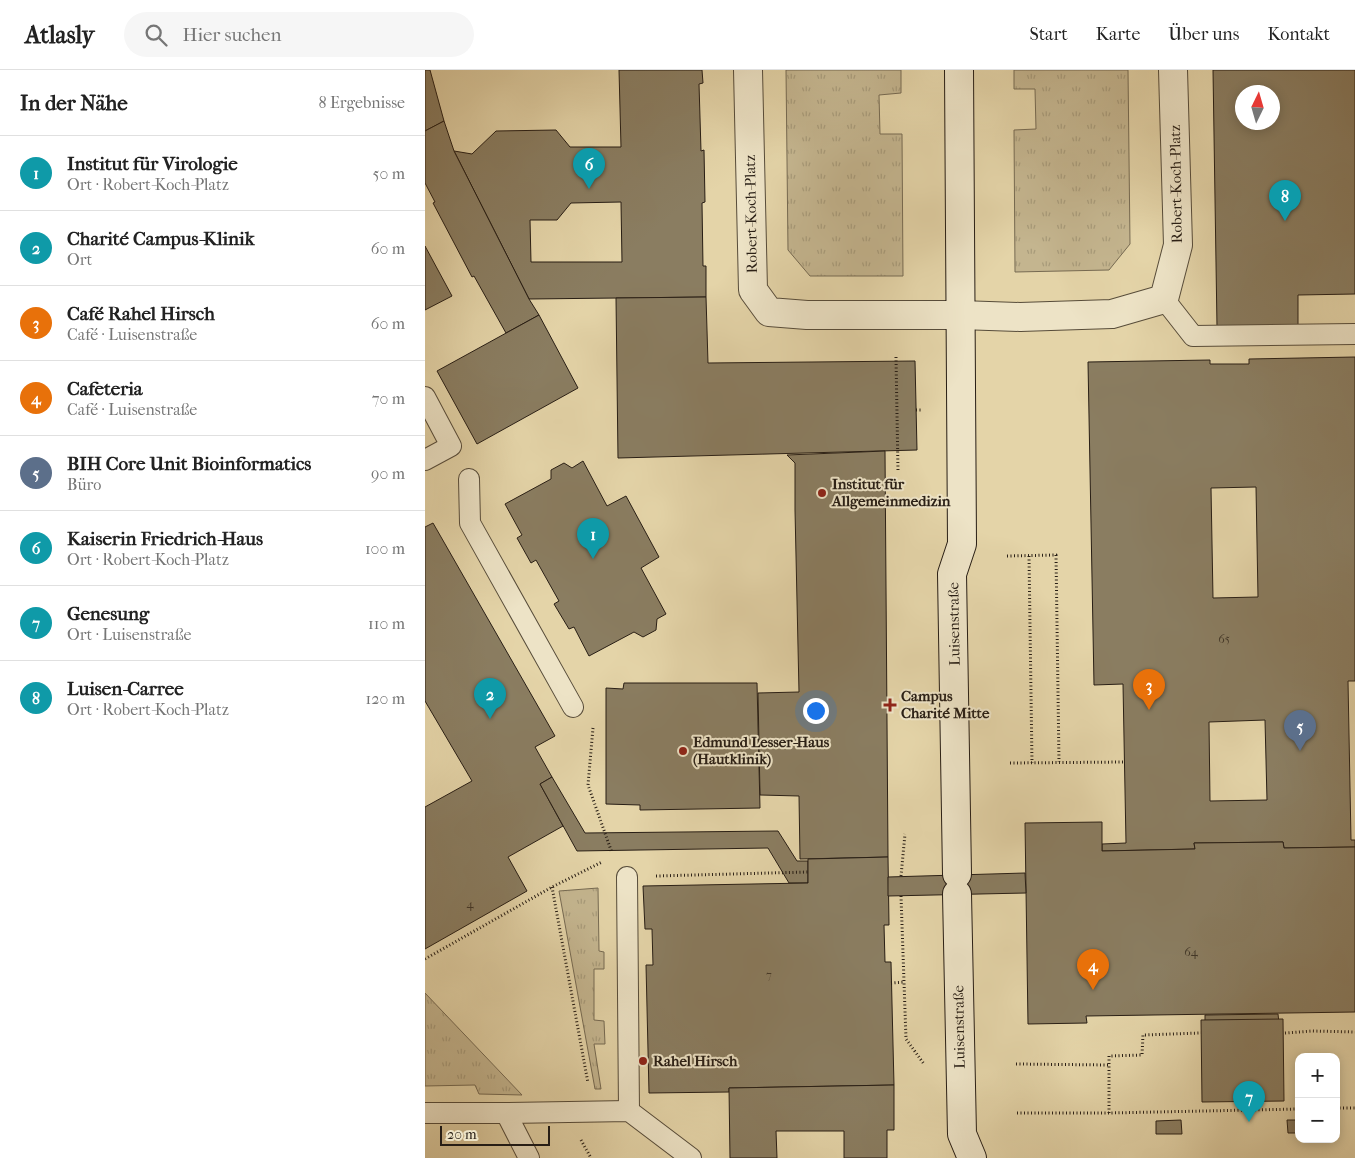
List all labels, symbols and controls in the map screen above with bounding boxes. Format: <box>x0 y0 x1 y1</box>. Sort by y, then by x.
search box <box>124 12 474 57</box>
text: Atlasly <box>25 21 94 49</box>
icon: search <box>142 21 170 49</box>
text: Hier suchen <box>182 24 281 46</box>
text: Start <box>1029 24 1068 45</box>
text: Karte <box>1096 24 1140 45</box>
text: Über uns <box>1168 24 1239 45</box>
text: Kontakt <box>1267 24 1330 45</box>
north arrow <box>1235 85 1280 130</box>
text: In der Nähe <box>20 91 128 115</box>
text: 8 Ergebnisse <box>319 93 405 112</box>
street label: Robert-Koch-Platz <box>1166 124 1186 243</box>
pin: 6 <box>573 148 605 189</box>
text: Institut für Virologie <box>67 153 238 175</box>
street label: Robert-Koch-Platz <box>741 154 761 273</box>
text: 1 <box>33 164 39 183</box>
text: 50 m <box>373 164 405 183</box>
text: Ort · Robert-Koch-Platz <box>67 175 229 194</box>
pin: 8 <box>1269 180 1301 221</box>
text: Charité Campus-Klinik <box>67 228 254 250</box>
text: 2 <box>32 239 40 258</box>
text: 60 m <box>371 239 405 258</box>
text: Ort <box>67 250 92 269</box>
text: Café Rahel Hirsch <box>67 303 215 325</box>
text: 3 <box>33 314 39 333</box>
text: 60 m <box>371 314 405 333</box>
text: Café · Luisenstraße <box>67 325 197 344</box>
text: Cafeteria <box>67 378 143 400</box>
text: 4 <box>31 389 41 408</box>
text: 70 m <box>372 389 405 408</box>
text: Café · Luisenstraße <box>67 400 197 419</box>
text: BIH Core Unit Bioinformatics <box>67 453 311 475</box>
text: 5 <box>33 464 39 483</box>
text: 90 m <box>371 464 405 483</box>
text: Büro <box>67 475 101 494</box>
place label: Institut für Allgemeinmedizin <box>831 475 951 510</box>
marker: Institut für Allgemeinmedizin <box>816 487 828 499</box>
pin: 1 <box>577 518 609 559</box>
text: Kaiserin Friedrich-Haus <box>67 528 263 550</box>
text: 6 <box>32 539 40 558</box>
text: 100 m <box>365 539 405 558</box>
text: Ort · Robert-Koch-Platz <box>67 550 229 569</box>
street label: Luisenstraße <box>944 582 964 666</box>
text: Genesung <box>67 603 149 625</box>
text: 7 <box>32 614 40 633</box>
text: 110 m <box>368 614 405 633</box>
text: Ort · Luisenstraße <box>67 625 191 644</box>
house number: 65 <box>1218 632 1230 646</box>
pin: 3 <box>1133 669 1165 710</box>
text: Luisen-Carree <box>67 678 184 700</box>
pin: 2 <box>474 678 506 719</box>
place label: Campus Charité Mitte <box>901 687 990 722</box>
text: 8 <box>32 689 40 708</box>
text: 120 m <box>366 689 405 708</box>
your location <box>803 698 829 724</box>
marker: Campus Charité Mitte <box>883 698 897 712</box>
text: Ort · Robert-Koch-Platz <box>67 700 229 719</box>
pin: 5 <box>1284 710 1316 751</box>
place label: Edmund Lesser-Haus (Hautklinik) <box>693 733 830 768</box>
marker: Edmund Lesser-Haus (Hautklinik) <box>677 745 689 757</box>
house number: 4 <box>466 897 474 911</box>
house number: 64 <box>1184 945 1199 959</box>
pin: 4 <box>1077 949 1109 990</box>
house number: 7 <box>766 968 772 982</box>
street label: Luisenstraße <box>949 985 969 1069</box>
place label: Rahel Hirsch <box>653 1052 738 1070</box>
map controls <box>1295 1053 1340 1143</box>
button: + <box>1295 1053 1340 1098</box>
marker: Rahel Hirsch <box>637 1055 649 1067</box>
pin: 7 <box>1233 1081 1265 1122</box>
button: − <box>1295 1098 1340 1143</box>
scale bar <box>440 1123 550 1146</box>
text: 20 m <box>447 1126 477 1143</box>

